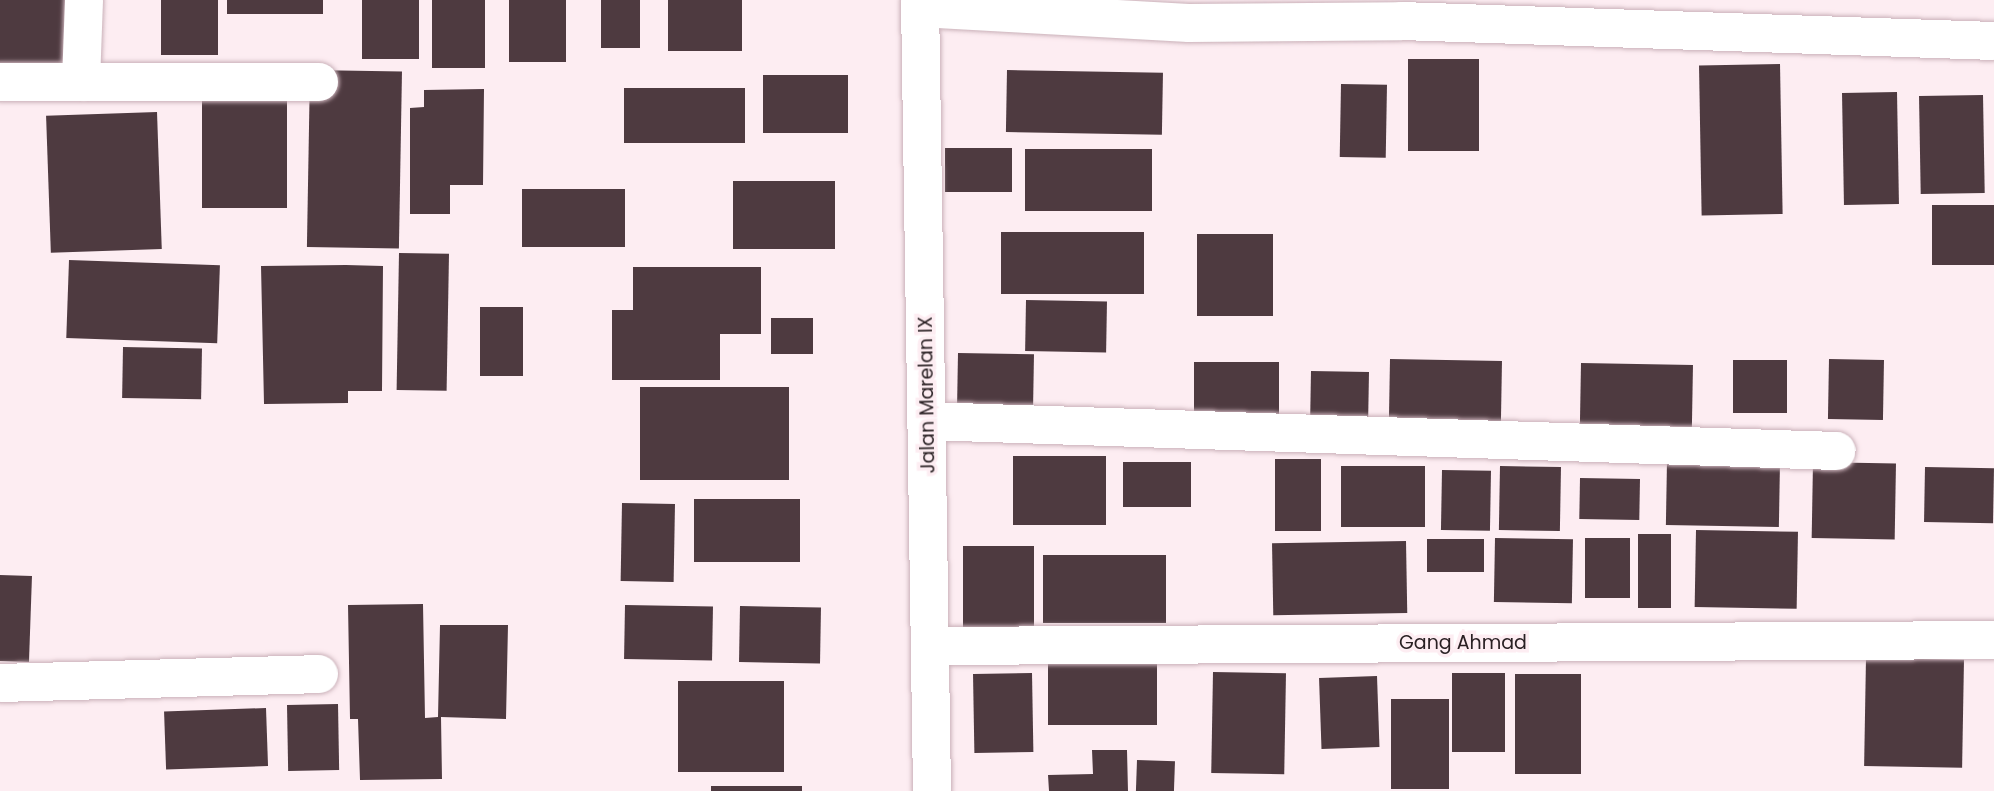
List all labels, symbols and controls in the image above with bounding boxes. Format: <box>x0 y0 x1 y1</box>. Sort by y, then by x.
street label: Jalan Marelan IX <box>914 316 940 474</box>
street label: Gang Ahmad <box>1399 632 1527 654</box>

